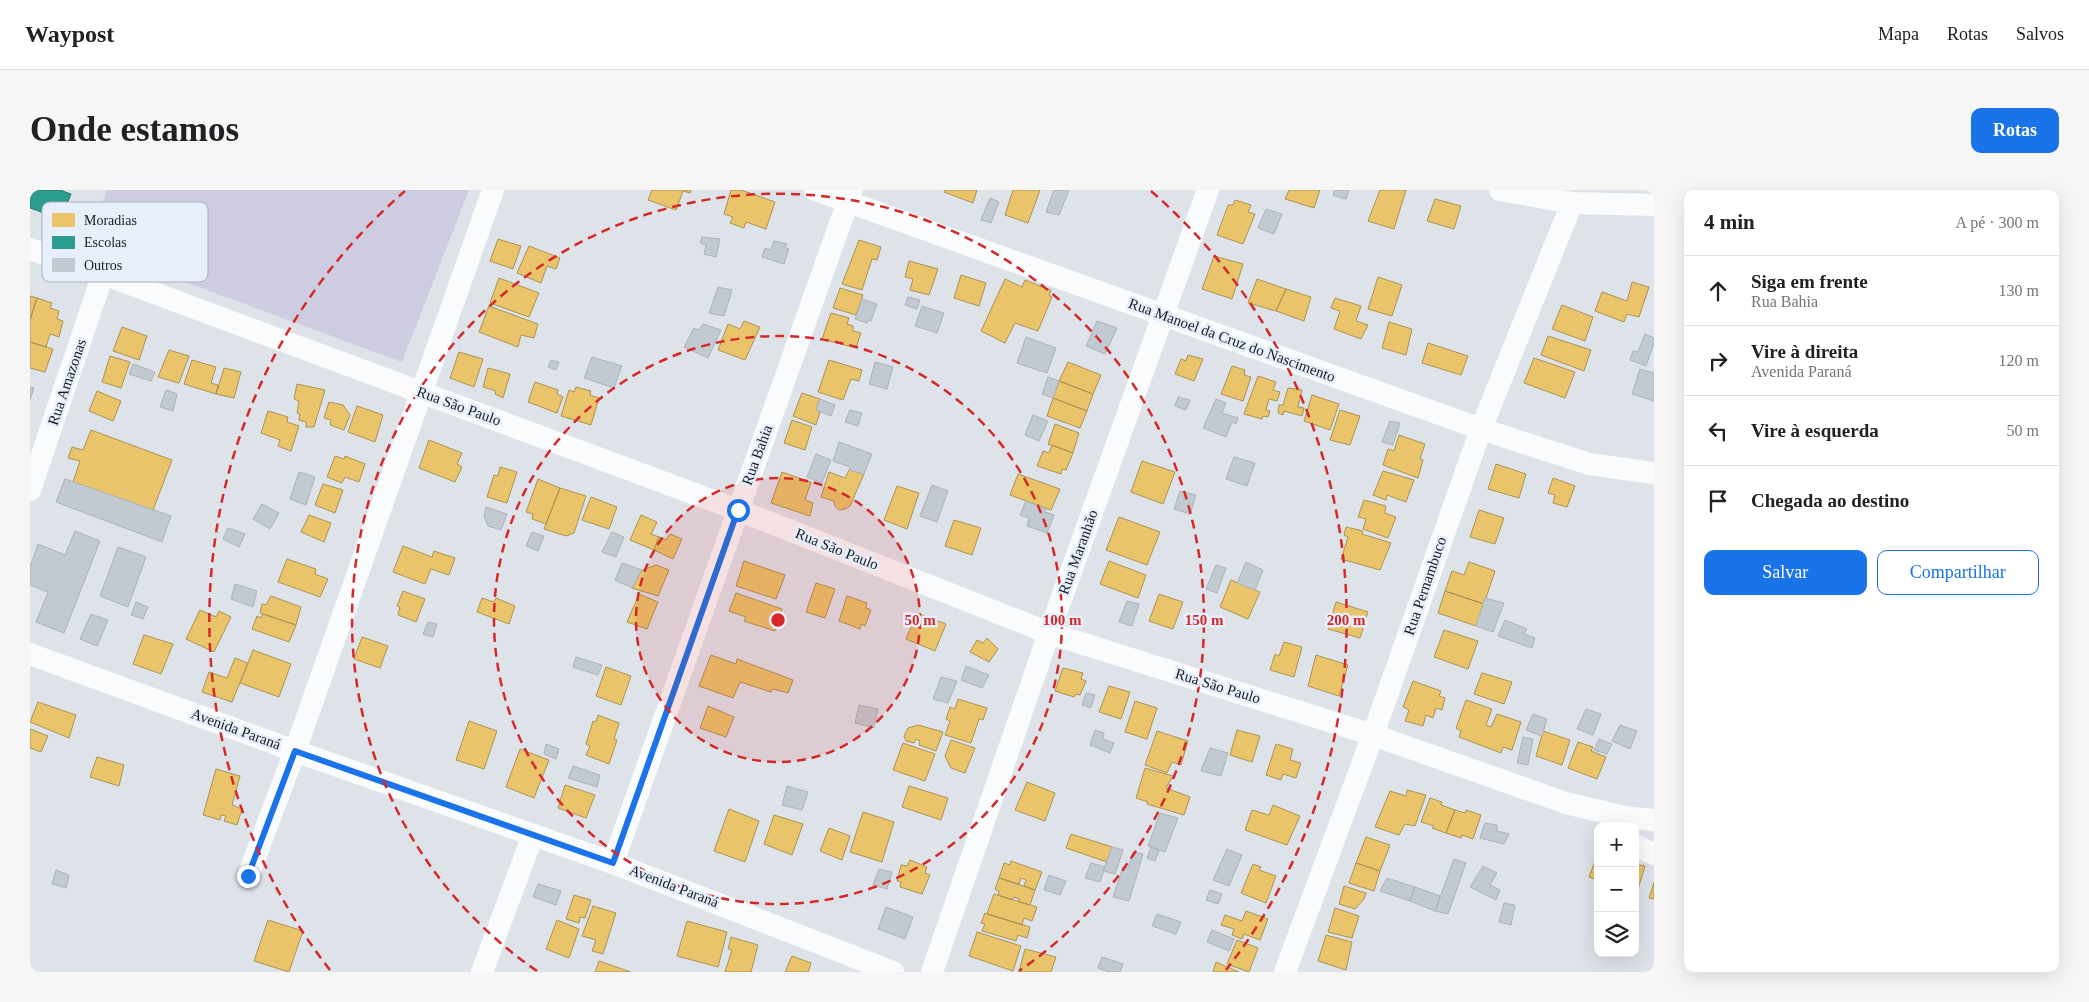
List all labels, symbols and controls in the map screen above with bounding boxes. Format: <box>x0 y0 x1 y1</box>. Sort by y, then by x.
text: Waypost <box>25 21 114 47</box>
text: Mapa <box>1878 24 1919 44</box>
text: Rotas <box>1947 24 1988 44</box>
text: Salvos <box>2016 24 2064 44</box>
button: Rotas <box>1971 108 2059 153</box>
text: Onde estamos <box>30 110 239 149</box>
legend <box>42 202 208 282</box>
text: 4 min <box>1704 210 1755 234</box>
text: Moradias <box>84 213 137 228</box>
text: A pé · 300 m <box>1955 214 2039 231</box>
text: Escolas <box>84 235 127 250</box>
text: Outros <box>84 258 122 273</box>
text: Siga em frente <box>1751 271 1868 292</box>
icon: ahead <box>1704 277 1732 305</box>
text: 130 m <box>1999 282 2039 299</box>
text: Rua Bahia <box>1751 293 1818 310</box>
street label: Rua Manoel da Cruz do Nascimento <box>1127 295 1337 385</box>
street label: Rua Amazonas <box>45 337 89 427</box>
text: Vire à direita <box>1751 341 1858 362</box>
icon: right <box>1704 347 1732 375</box>
text: 120 m <box>1999 352 2039 369</box>
text: Avenida Paraná <box>1751 363 1852 380</box>
street label: Rua São Paulo <box>415 383 503 429</box>
icon: left <box>1704 417 1732 445</box>
text: Vire à esquerda <box>1751 420 1879 441</box>
street label: Rua Bahia <box>739 422 775 487</box>
text: 50 m <box>2007 422 2039 439</box>
icon: arrive <box>1704 487 1732 515</box>
text: Chegada ao destino <box>1751 490 1909 511</box>
route start <box>727 499 750 522</box>
street label: Rua Maranhão <box>1055 508 1101 596</box>
street label: Rua São Paulo <box>793 525 881 573</box>
street label: Rua Pernambuco <box>1401 535 1449 637</box>
button: Salvar <box>1704 550 1867 595</box>
button: Compartilhar <box>1877 550 2039 595</box>
centre of rings <box>769 611 787 629</box>
text: 50 m <box>904 612 936 628</box>
text: 100 m <box>1043 612 1082 628</box>
text: 150 m <box>1185 612 1224 628</box>
text: 200 m <box>1327 612 1366 628</box>
street label: Rua São Paulo <box>1173 665 1263 707</box>
street label: Avenida Paraná <box>189 705 283 753</box>
map controls <box>1594 822 1639 957</box>
button: + <box>1594 822 1639 867</box>
street label: Avenida Paraná <box>627 862 721 910</box>
route end <box>237 865 260 888</box>
button: − <box>1594 867 1639 912</box>
button: layers <box>1594 912 1639 957</box>

